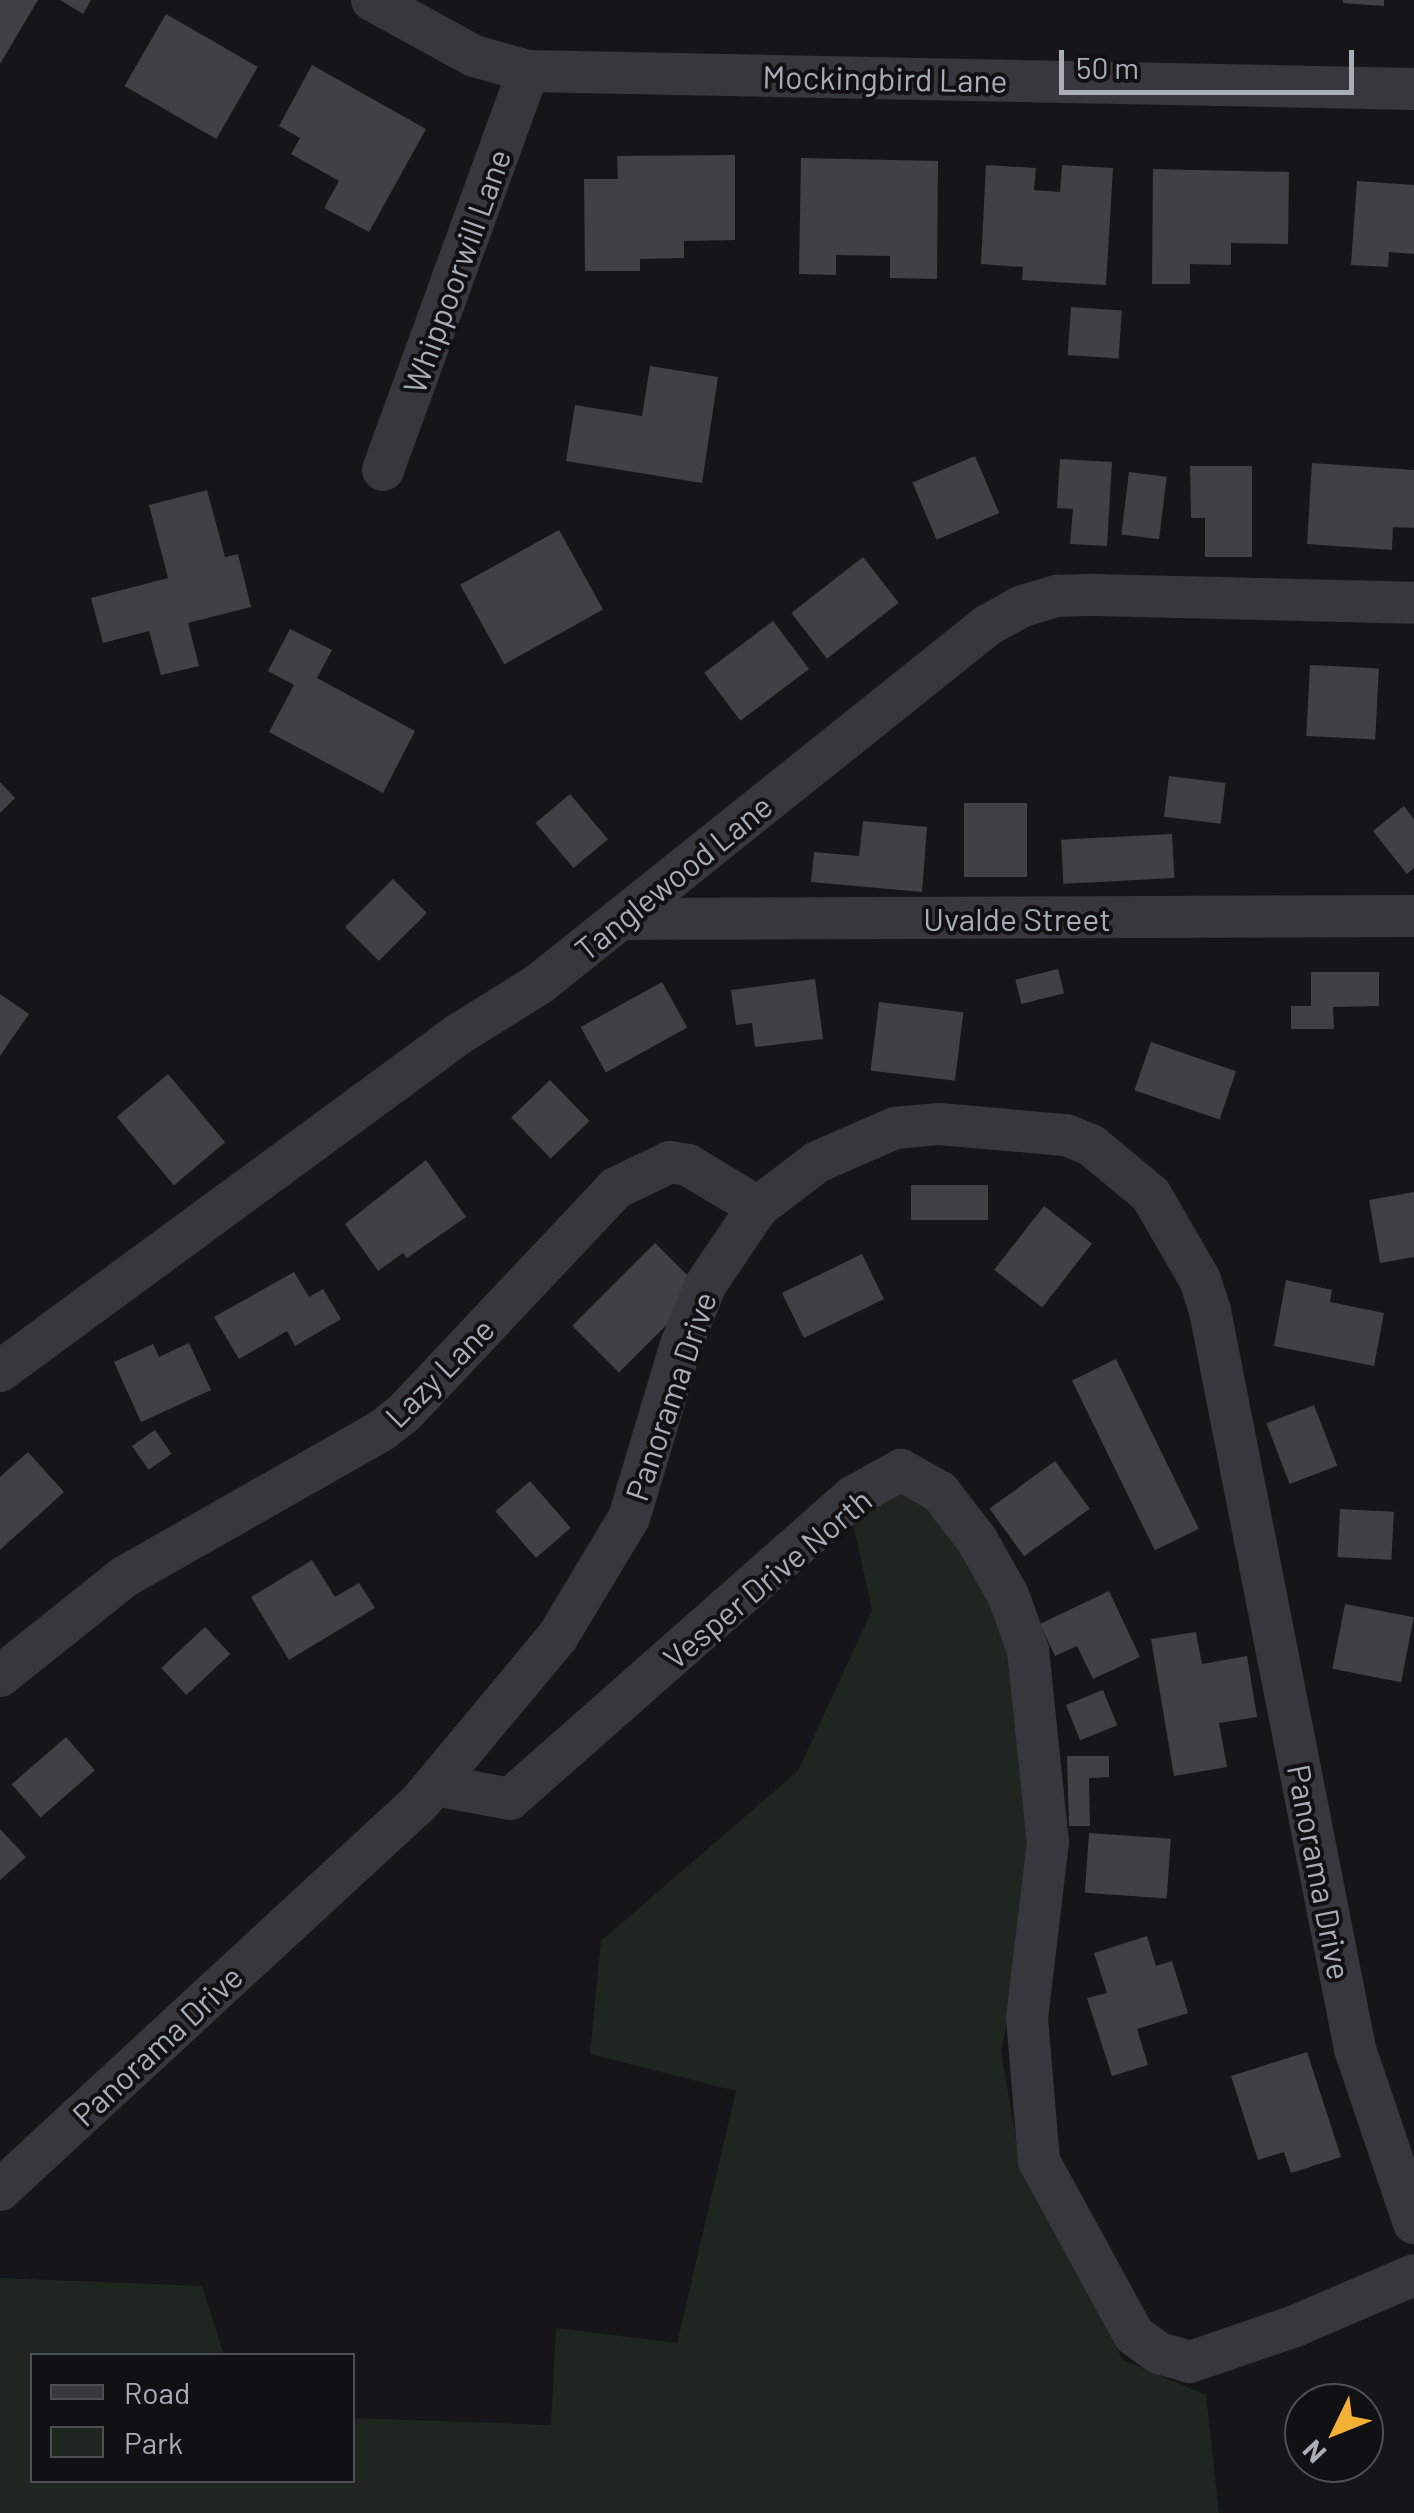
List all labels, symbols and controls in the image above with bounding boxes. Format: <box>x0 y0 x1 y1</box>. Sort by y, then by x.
scale bar <box>1064 30 1359 92</box>
text: 50 m <box>1076 49 1139 85</box>
street label: Mockingbird Lane <box>762 57 1008 99</box>
street label: Whippoorwill Lane <box>394 144 518 398</box>
street label: Tanglewood Lane <box>567 786 779 968</box>
street label: Uvalde Street <box>923 899 1111 937</box>
street label: Panorama Drive <box>616 1287 724 1505</box>
street label: Lazy Lane <box>376 1309 502 1435</box>
street label: Vesper Drive North <box>655 1480 879 1676</box>
street label: Panorama Drive <box>1280 1761 1360 1983</box>
street label: Panorama Drive <box>64 1957 250 2133</box>
legend <box>30 2353 355 2483</box>
text: Road <box>124 2374 190 2410</box>
north arrow <box>1284 2383 1384 2483</box>
text: Park <box>124 2424 183 2460</box>
text: N <box>1295 2434 1332 2471</box>

